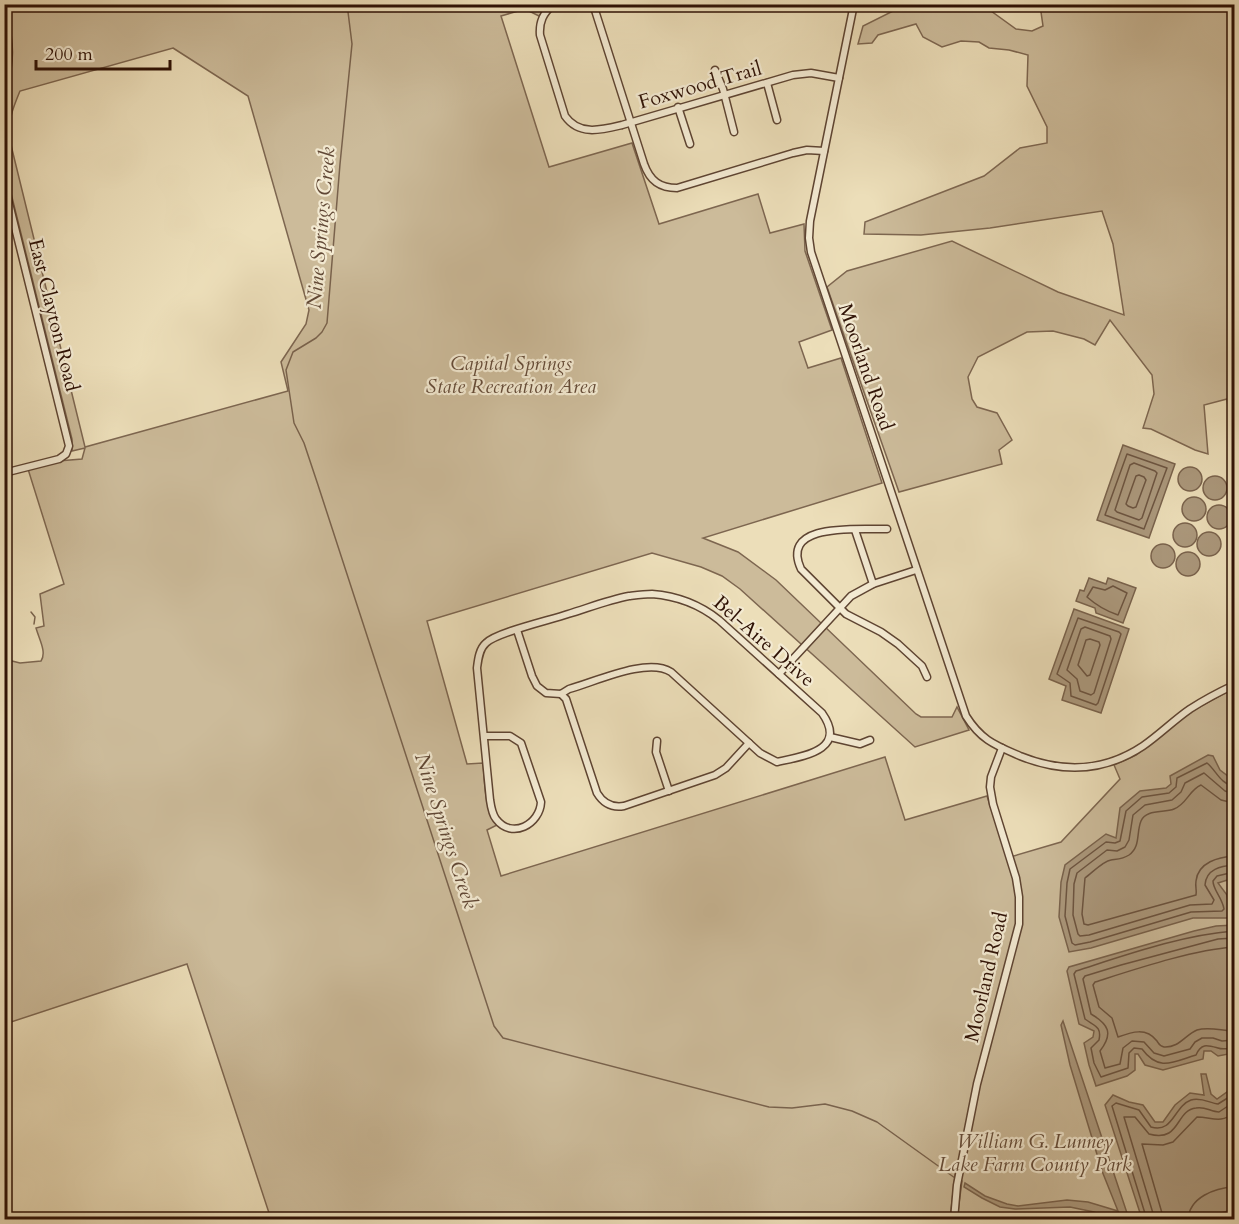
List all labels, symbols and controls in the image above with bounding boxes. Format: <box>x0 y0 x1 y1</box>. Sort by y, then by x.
scale bar <box>36 33 170 71</box>
text: 200 m <box>45 42 93 67</box>
street label: Foxwood Trail <box>635 55 765 115</box>
water label: Nine Springs Creek <box>299 145 343 310</box>
street label: East Clayton Road <box>22 236 86 395</box>
street label: Moorland Road <box>832 300 901 435</box>
park label: Capital Springs State Recreation Area <box>426 350 596 400</box>
street label: Bel-Aire Drive <box>707 589 821 693</box>
water label: Nine Springs Creek <box>407 749 485 913</box>
street label: Moorland Road <box>958 909 1014 1045</box>
park label: William G. Lunney Lake Farm County Park <box>938 1128 1132 1178</box>

